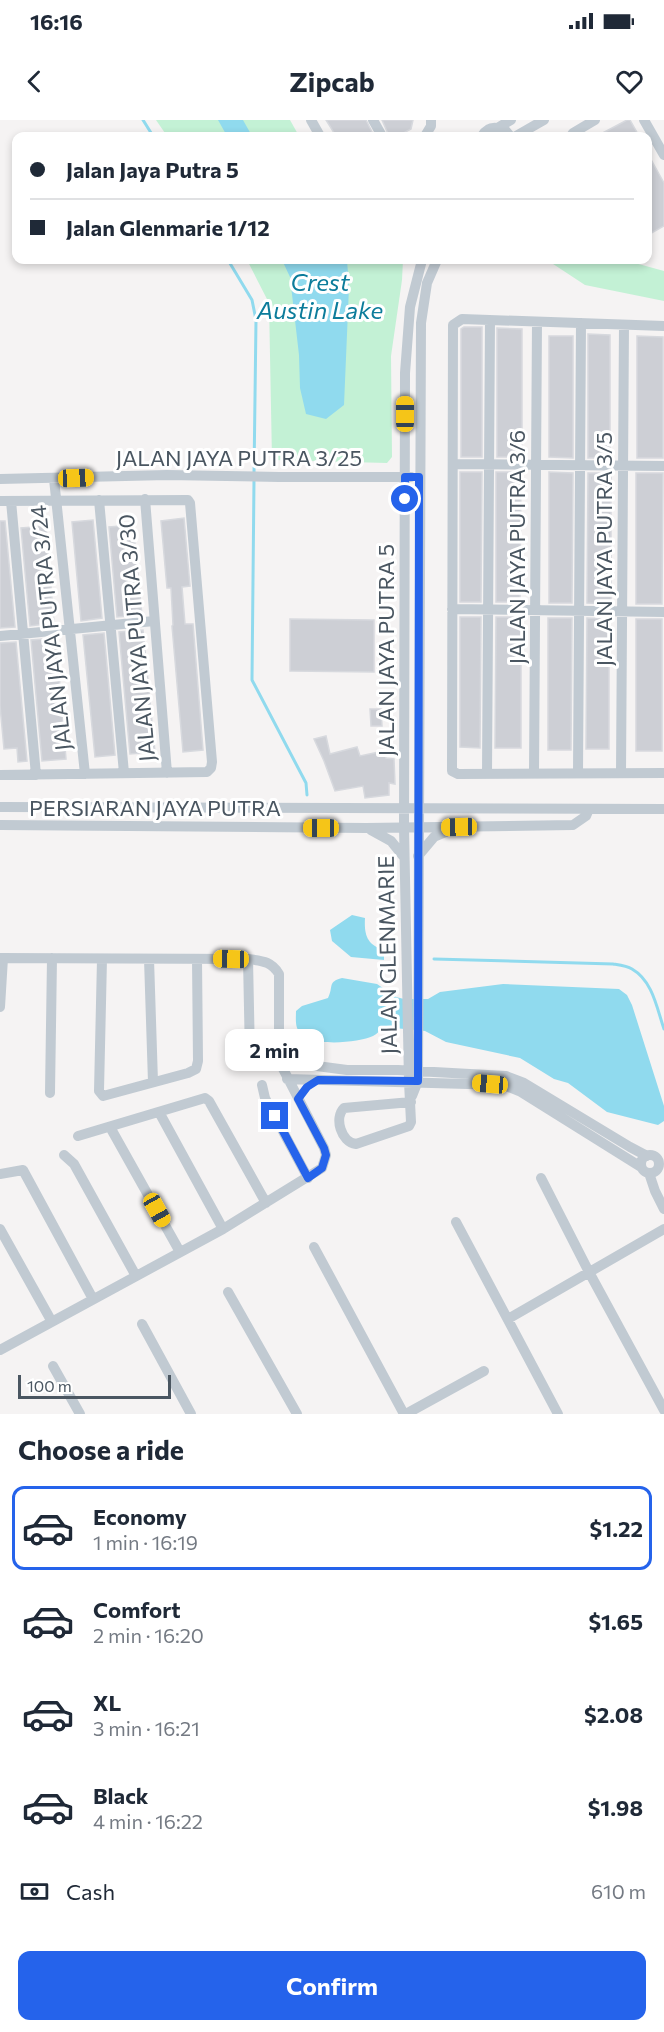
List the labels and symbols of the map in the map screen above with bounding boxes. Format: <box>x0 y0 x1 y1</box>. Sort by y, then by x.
water label: Crest Austin Lake <box>256 267 384 324</box>
car <box>396 396 414 432</box>
street label: JALAN JAYA PUTRA 3/6 <box>503 430 530 664</box>
street label: JALAN JAYA PUTRA 3/5 <box>590 432 617 666</box>
street label: JALAN JAYA PUTRA 3/25 <box>116 444 362 471</box>
car <box>58 468 94 488</box>
route start <box>391 485 418 512</box>
street label: JALAN JAYA PUTRA 3/24 <box>24 504 76 752</box>
street label: JALAN JAYA PUTRA 3/30 <box>112 513 160 763</box>
street label: JALAN JAYA PUTRA 5 <box>372 544 399 756</box>
street label: PERSIARAN JAYA PUTRA <box>29 794 281 821</box>
car <box>441 818 477 836</box>
car <box>303 819 339 837</box>
street label: JALAN GLENMARIE <box>372 855 402 1055</box>
car <box>213 950 249 968</box>
callout: 2 min <box>226 1029 324 1071</box>
car <box>471 1073 509 1095</box>
route end <box>261 1102 288 1129</box>
car <box>140 1190 174 1230</box>
scale bar <box>18 1372 171 1400</box>

